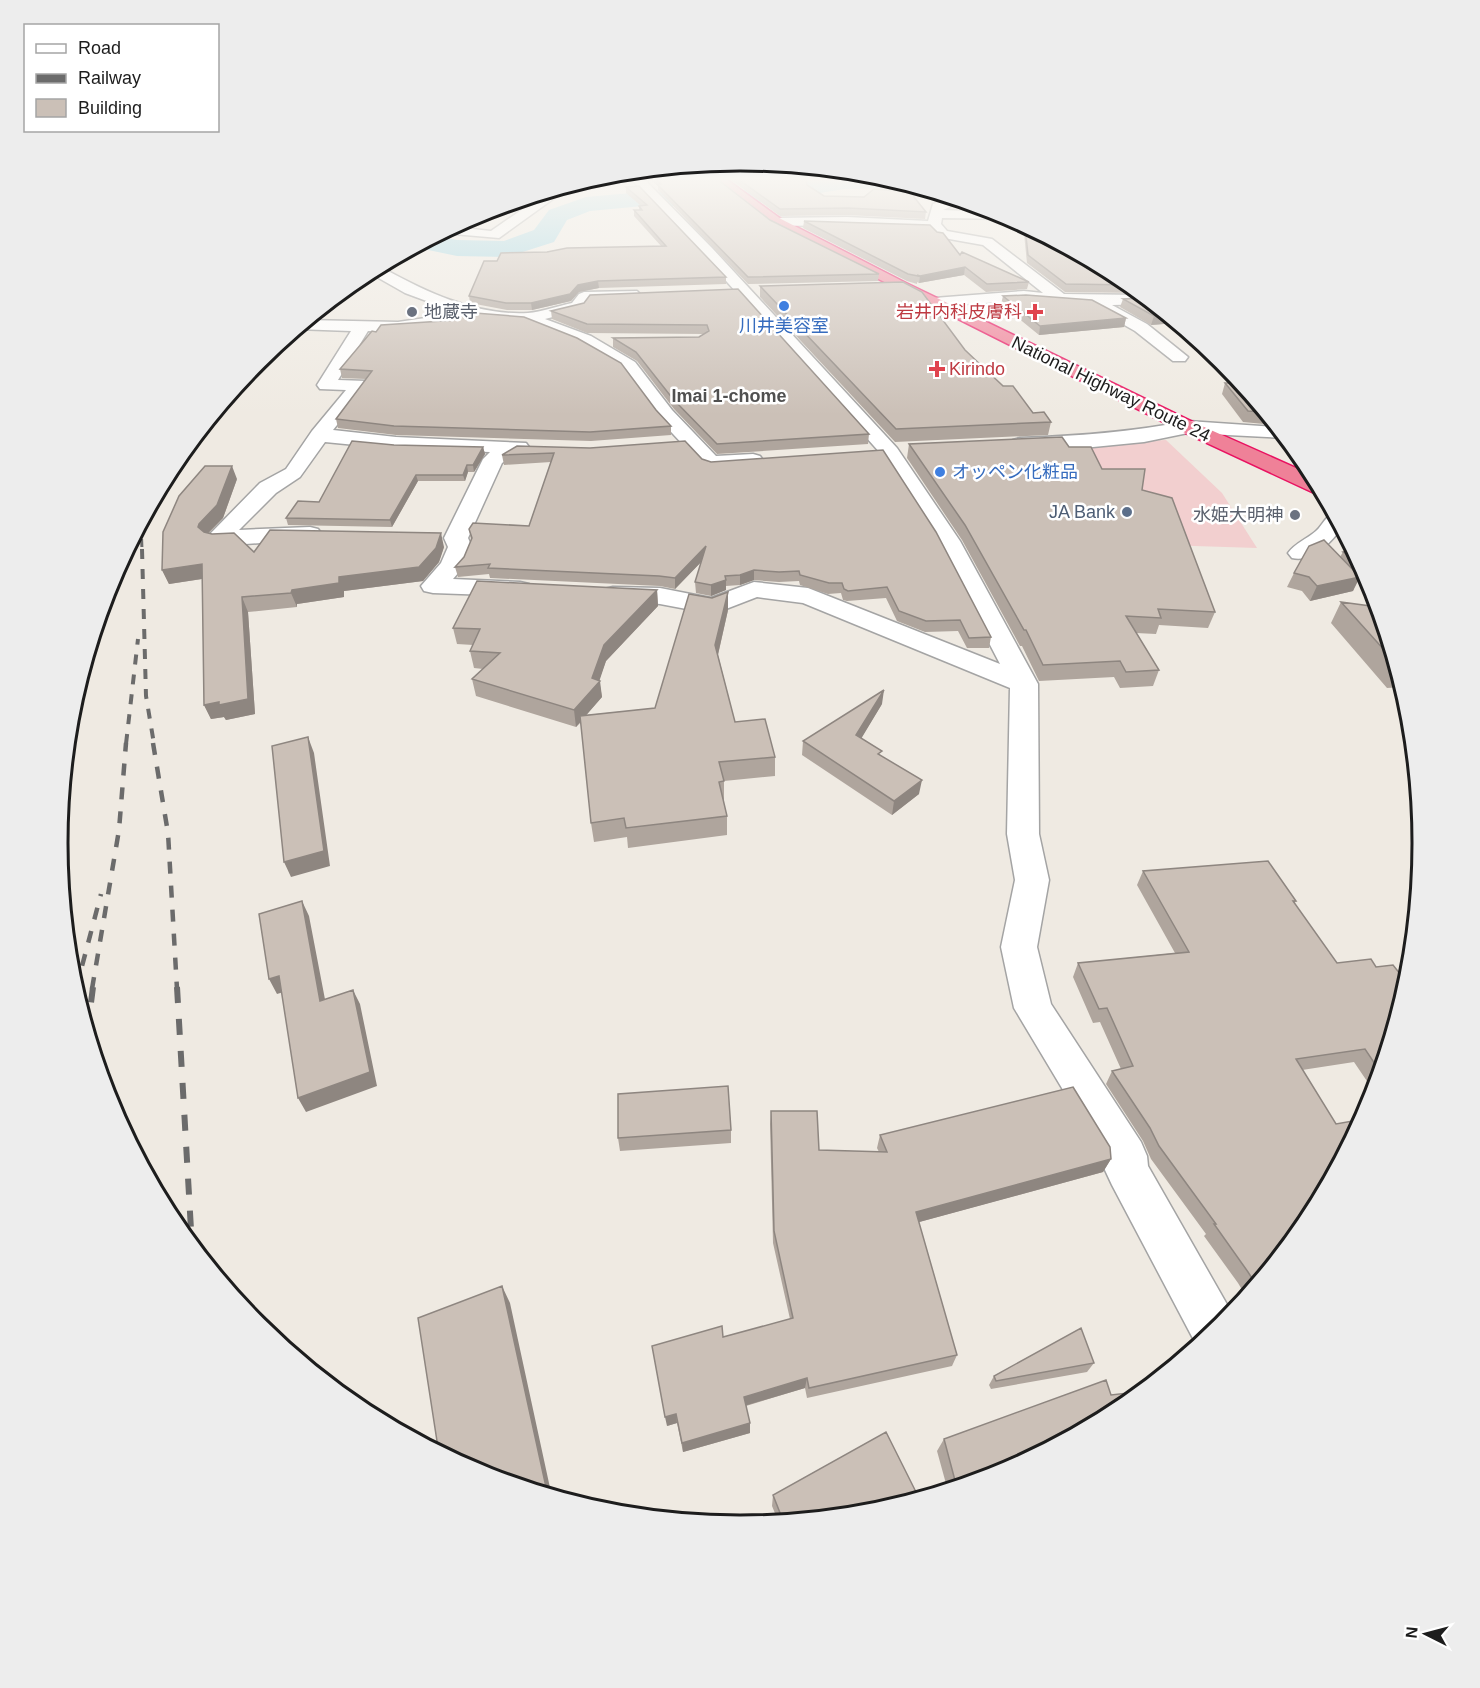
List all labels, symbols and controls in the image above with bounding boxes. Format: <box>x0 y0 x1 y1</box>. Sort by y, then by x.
legend <box>24 24 219 132</box>
text: Road <box>78 38 121 58</box>
text: Railway <box>78 68 141 88</box>
text: Building <box>78 98 142 118</box>
marker: 川井美容室 <box>777 299 791 313</box>
place label: 地蔵寺 <box>424 302 478 322</box>
place label: 岩井内科皮膚科 <box>896 302 1022 322</box>
marker: 岩井内科皮膚科 <box>1026 303 1044 321</box>
marker: 地蔵寺 <box>405 305 419 319</box>
place label: 川井美容室 <box>739 316 829 336</box>
street label: National Highway Route 24 <box>1009 332 1213 446</box>
place label: Kirindo <box>949 359 1005 379</box>
marker: Kirindo <box>930 362 944 376</box>
district label: Imai 1-chome <box>671 386 787 406</box>
place label: オッペン化粧品 <box>952 462 1078 482</box>
marker: オッペン化粧品 <box>933 465 947 479</box>
place label: JA Bank <box>1049 502 1116 522</box>
marker: JA Bank <box>1120 505 1134 519</box>
place label: 水姫大明神 <box>1193 505 1283 525</box>
marker: 水姫大明神 <box>1288 508 1302 522</box>
north arrow <box>1396 1604 1456 1664</box>
text: N <box>1403 1626 1421 1639</box>

